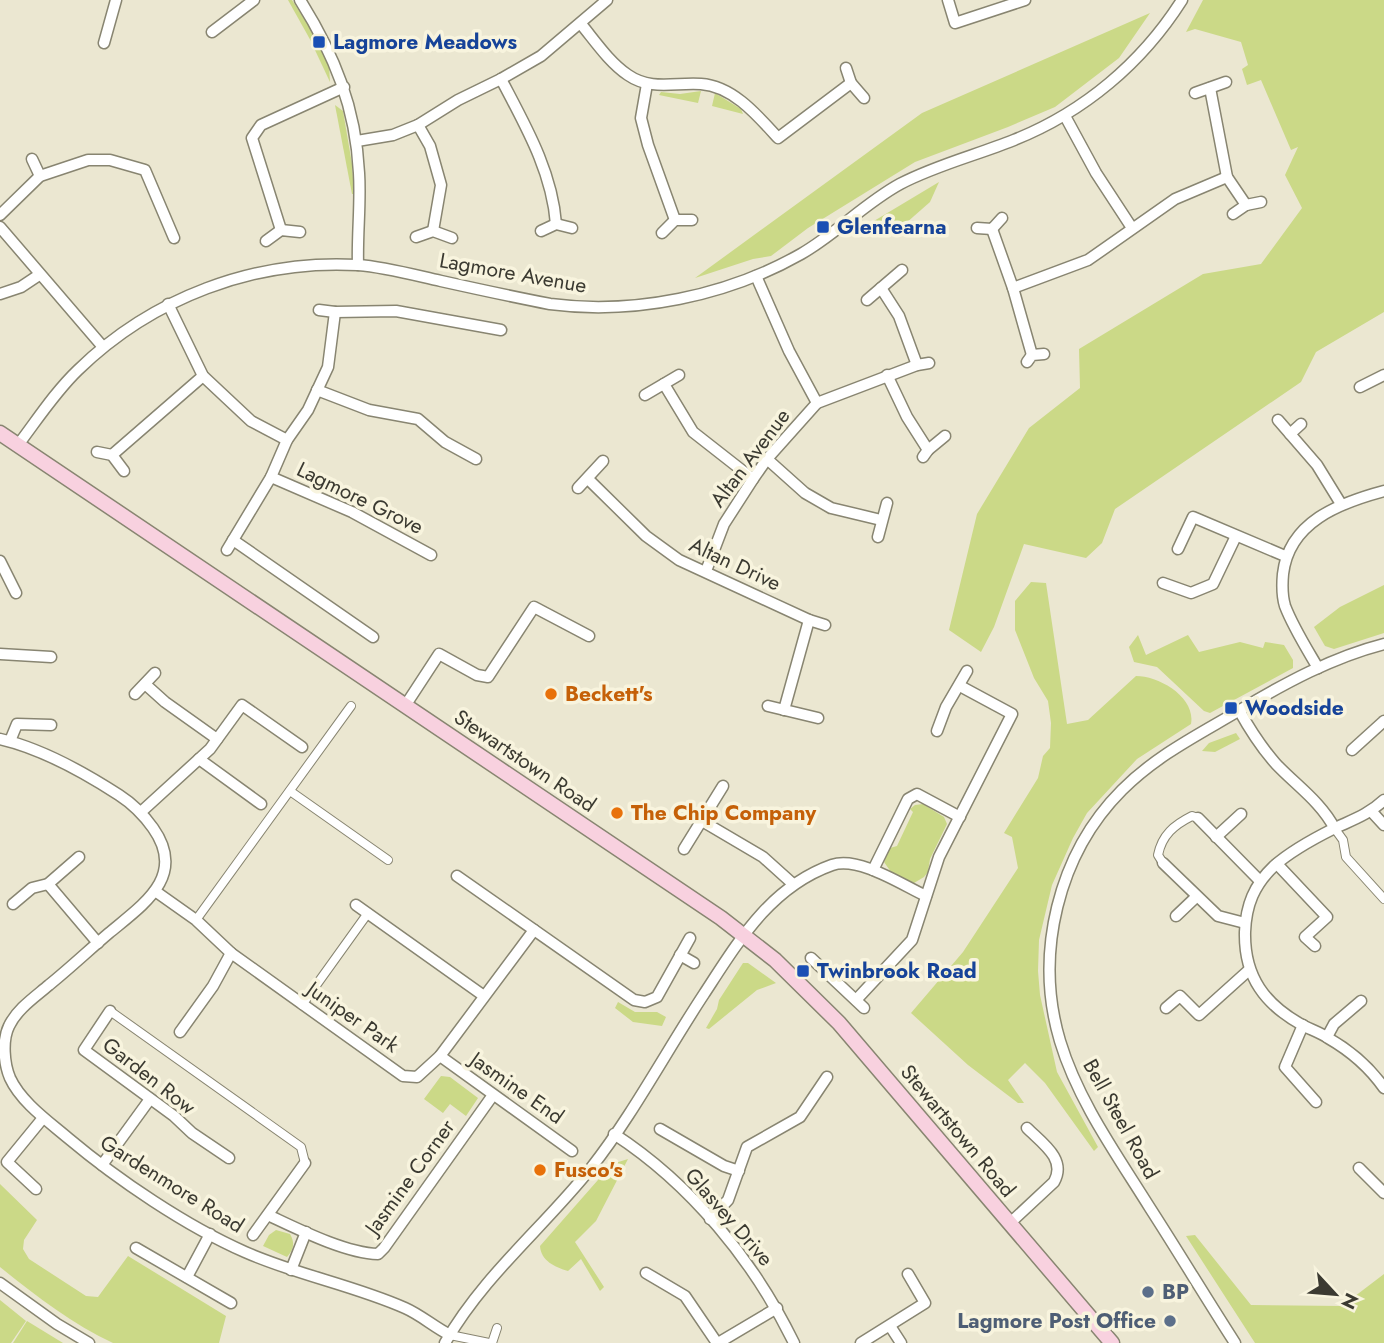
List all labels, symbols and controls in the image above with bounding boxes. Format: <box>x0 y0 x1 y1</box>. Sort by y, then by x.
place label: Lagmore Meadows <box>333 27 518 57</box>
marker: Lagmore Meadows <box>311 34 327 50</box>
place label: Glenfearna <box>837 212 946 242</box>
marker: Glenfearna <box>815 219 831 235</box>
street label: Lagmore Avenue <box>437 245 589 301</box>
street label: Altan Avenue <box>703 402 797 514</box>
street label: Lagmore Grove <box>292 454 428 542</box>
street label: Altan Drive <box>684 530 786 598</box>
place label: Beckett's <box>565 679 653 709</box>
marker: Beckett's <box>543 686 559 702</box>
place label: Woodside <box>1245 693 1344 723</box>
marker: Woodside <box>1223 700 1239 716</box>
street label: Stewartstown Road <box>448 702 602 820</box>
place label: The Chip Company <box>631 798 817 828</box>
marker: The Chip Company <box>609 805 625 821</box>
place label: Twinbrook Road <box>817 956 977 986</box>
marker: Twinbrook Road <box>795 963 811 979</box>
street label: Juniper Park <box>298 973 406 1060</box>
street label: Garden Row <box>96 1030 202 1122</box>
street label: Jasmine End <box>462 1043 570 1131</box>
street label: Bell Steel Road <box>1076 1054 1166 1184</box>
street label: Stewartstown Road <box>893 1058 1023 1204</box>
street label: Jasmine Corner <box>356 1113 462 1243</box>
street label: Gardenmore Road <box>94 1128 250 1240</box>
place label: Fusco's <box>554 1155 623 1185</box>
street label: Glasvey Drive <box>678 1161 780 1273</box>
marker: Fusco's <box>532 1162 548 1178</box>
north arrow <box>1300 1259 1370 1329</box>
place label: BP <box>1162 1277 1189 1307</box>
marker: BP <box>1140 1284 1156 1300</box>
text: N <box>1334 1289 1365 1314</box>
place label: Lagmore Post Office <box>957 1306 1156 1336</box>
marker: Lagmore Post Office <box>1162 1313 1178 1329</box>

